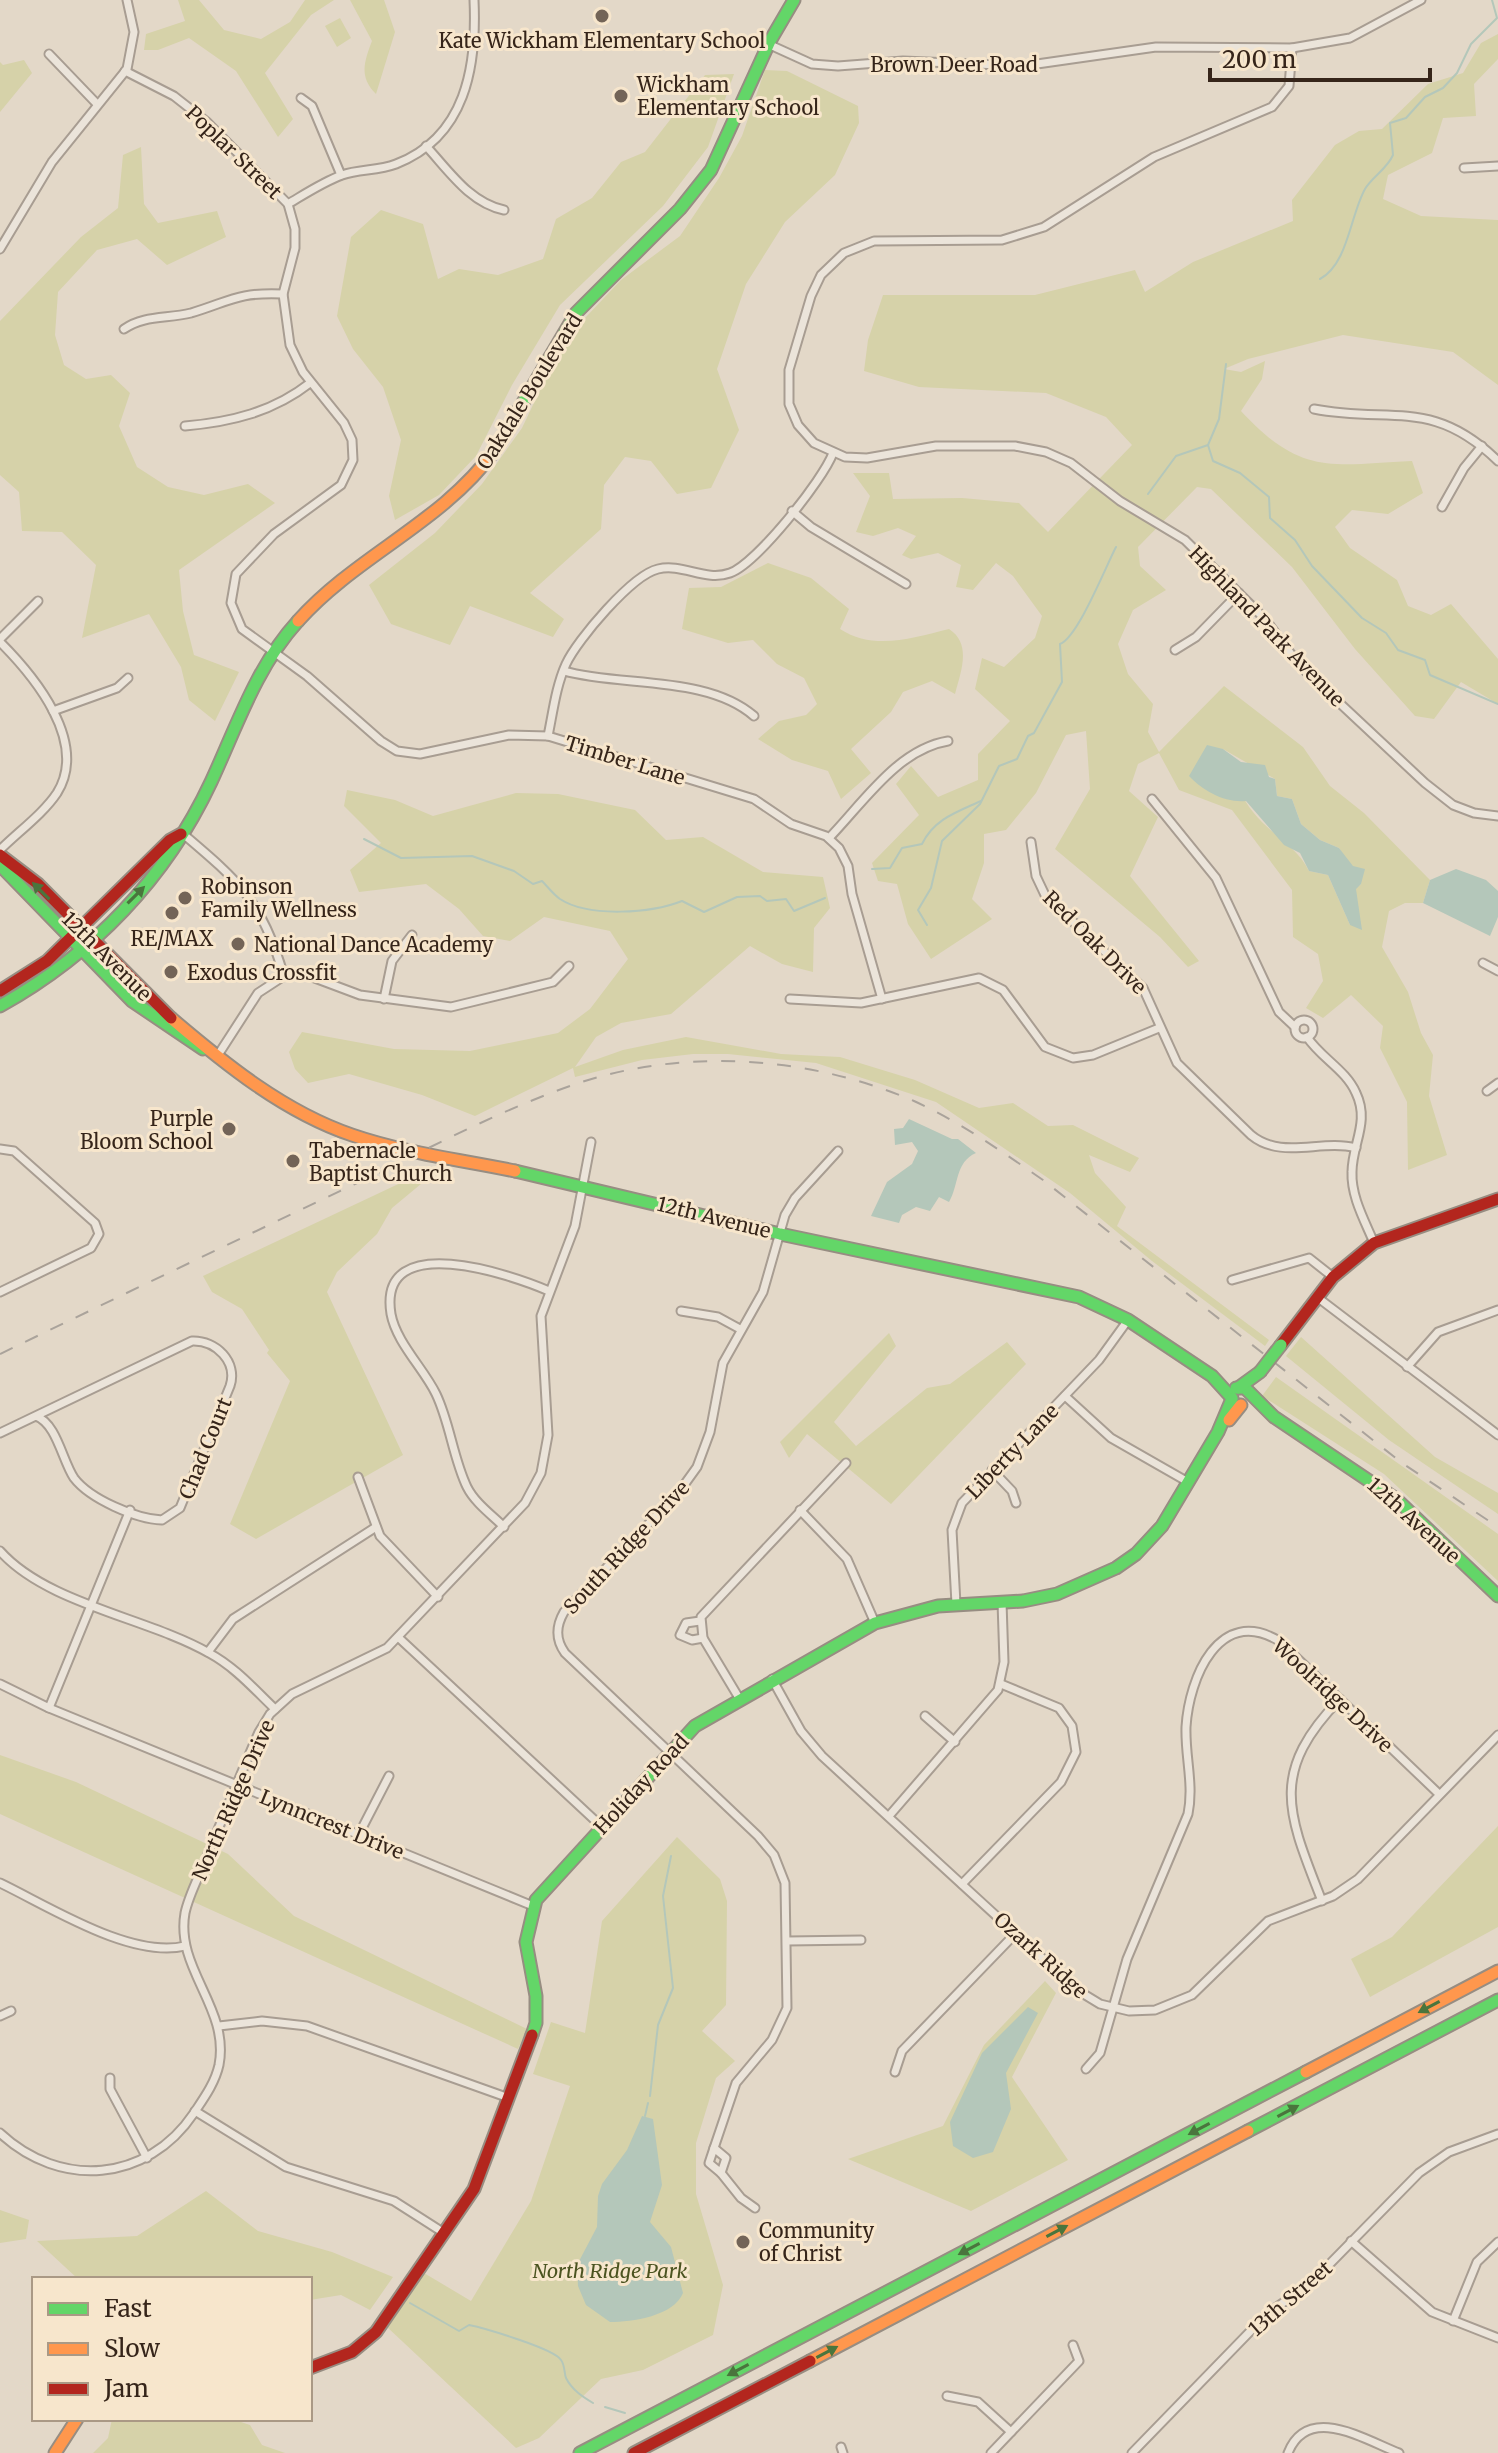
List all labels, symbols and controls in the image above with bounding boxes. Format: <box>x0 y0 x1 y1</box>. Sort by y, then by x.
marker: Kate Wickham Elementary School <box>593 7 611 25</box>
place label: Kate Wickham Elementary School <box>439 28 765 53</box>
scale bar <box>1210 32 1430 82</box>
text: 200 m <box>1222 44 1297 75</box>
street label: Brown Deer Road <box>870 52 1038 77</box>
place label: Wickham Elementary School <box>636 72 819 120</box>
marker: Wickham Elementary School <box>612 87 630 105</box>
street label: Poplar Street <box>181 100 287 204</box>
street label: Oakdale Boulevard <box>471 308 587 474</box>
street label: Highland Park Avenue <box>1184 540 1350 712</box>
street label: Timber Lane <box>562 730 688 790</box>
place label: Robinson Family Wellness <box>201 874 357 922</box>
one-way arrow <box>33 882 51 901</box>
street label: Red Oak Drive <box>1038 885 1152 999</box>
one-way arrow <box>127 886 145 905</box>
marker: Robinson Family Wellness <box>176 889 194 907</box>
marker: RE/MAX <box>163 904 181 922</box>
street label: 12th Avenue <box>57 906 157 1006</box>
place label: RE/MAX <box>131 926 214 951</box>
place label: National Dance Academy <box>254 932 494 957</box>
marker: National Dance Academy <box>229 935 247 953</box>
place label: Exodus Crossfit <box>187 960 337 985</box>
marker: Exodus Crossfit <box>162 963 180 981</box>
place label: Purple Bloom School <box>80 1106 213 1154</box>
marker: Purple Bloom School <box>220 1120 238 1138</box>
place label: Tabernacle Baptist Church <box>309 1138 452 1186</box>
marker: Tabernacle Baptist Church <box>284 1152 302 1170</box>
street label: 12th Avenue <box>655 1191 773 1243</box>
street label: Chad Court <box>173 1393 237 1503</box>
street label: Liberty Lane <box>961 1398 1063 1504</box>
street label: 12th Avenue <box>1362 1472 1466 1568</box>
street label: South Ridge Drive <box>558 1475 694 1619</box>
street label: Woolridge Drive <box>1267 1632 1398 1757</box>
street label: North Ridge Drive <box>186 1716 280 1884</box>
street label: Holiday Road <box>588 1729 694 1839</box>
street label: Lynncrest Drive <box>256 1784 408 1864</box>
street label: Ozark Ridge <box>989 1907 1093 2003</box>
one-way arrow <box>1417 2001 1440 2014</box>
one-way arrow <box>1276 2104 1299 2117</box>
one-way arrow <box>1188 2121 1210 2135</box>
place label: Community of Christ <box>759 2218 875 2266</box>
one-way arrow <box>1046 2225 1069 2238</box>
marker: Community of Christ <box>734 2233 752 2251</box>
one-way arrow <box>957 2243 980 2256</box>
street label: 13th Street <box>1243 2255 1337 2341</box>
park label: North Ridge Park <box>533 2258 688 2283</box>
legend <box>32 2277 312 2421</box>
text: Fast <box>104 2293 152 2324</box>
text: Slow <box>104 2333 160 2364</box>
one-way arrow <box>816 2345 839 2358</box>
one-way arrow <box>727 2363 750 2376</box>
text: Jam <box>103 2373 149 2404</box>

